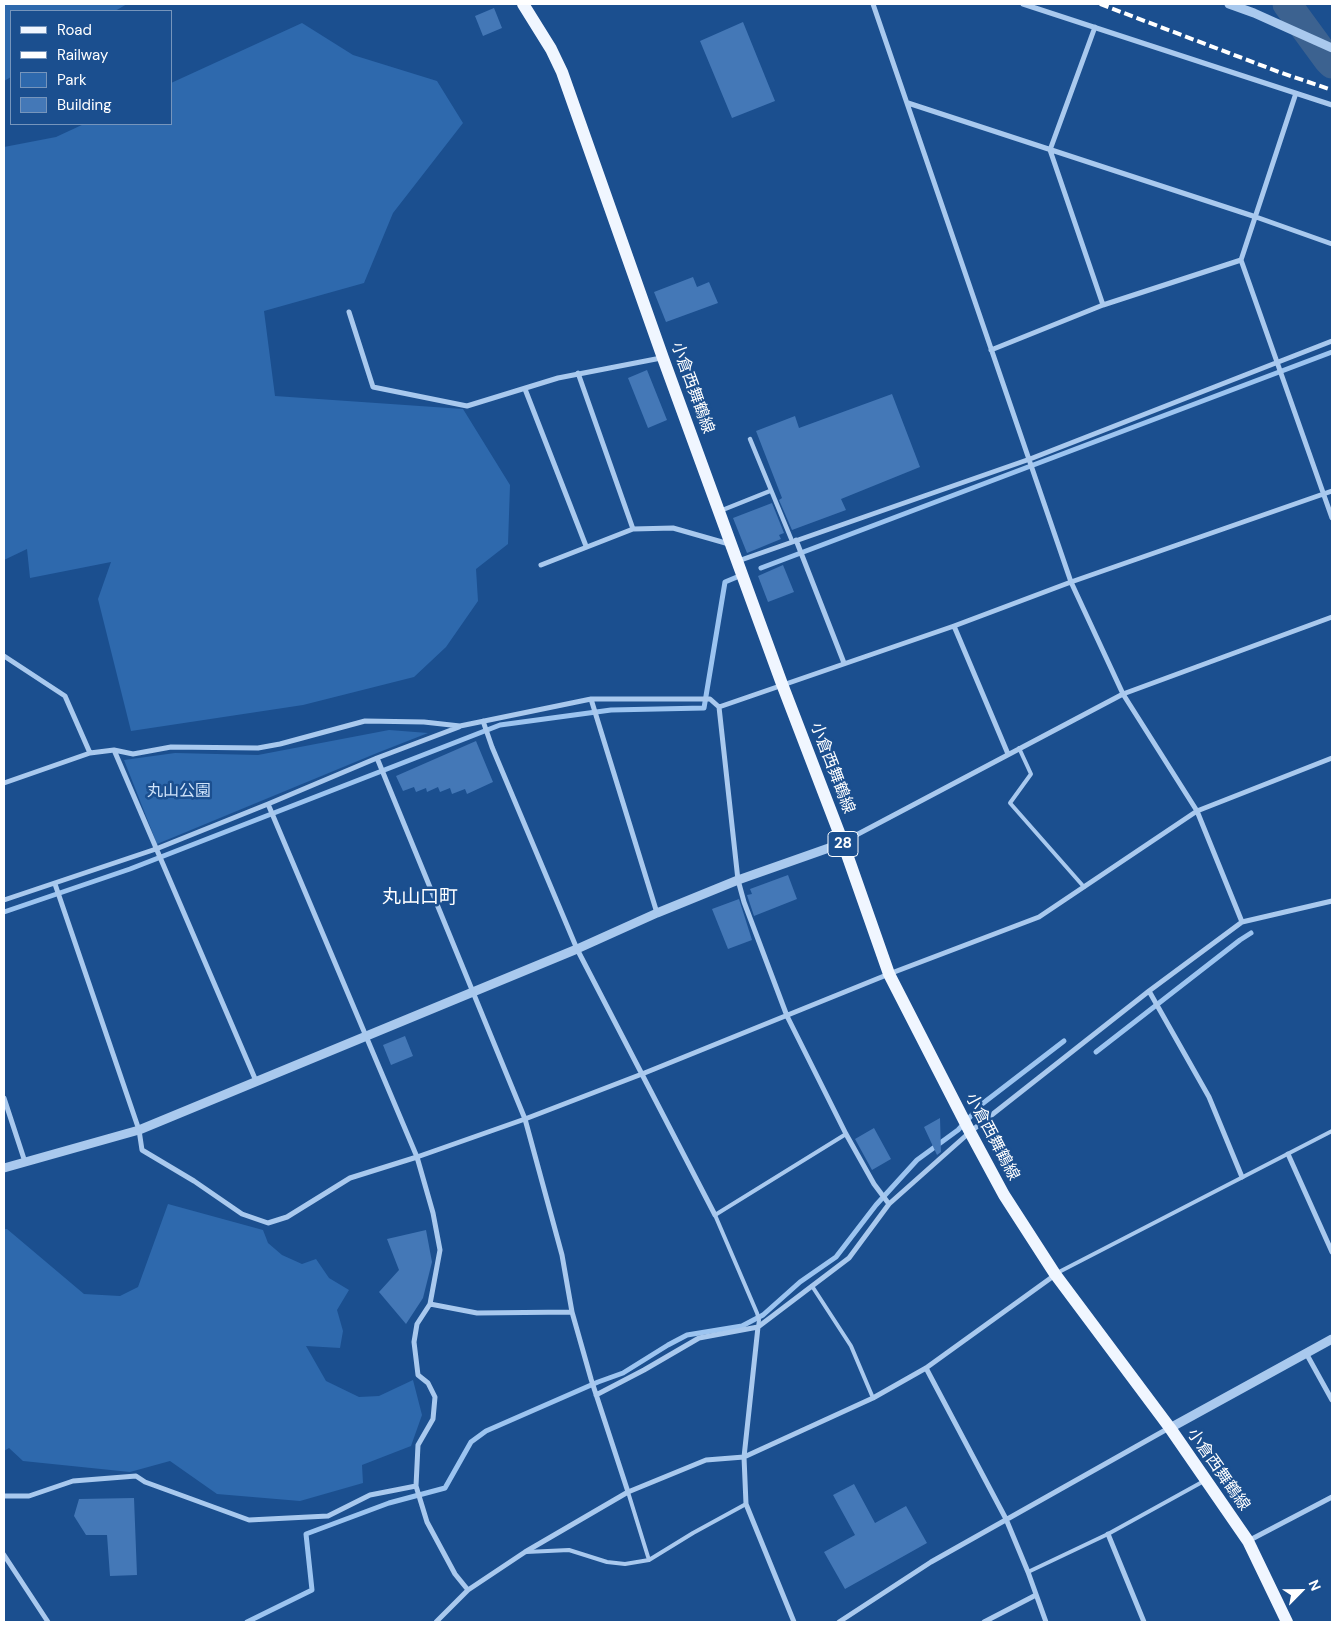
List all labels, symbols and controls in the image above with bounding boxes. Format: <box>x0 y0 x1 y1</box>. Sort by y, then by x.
legend <box>10 10 172 125</box>
text: Road <box>57 20 92 40</box>
text: Railway <box>57 45 108 65</box>
text: Park <box>57 70 87 90</box>
text: Building <box>57 95 112 115</box>
street label: 小倉西舞鶴線 <box>667 340 717 436</box>
street label: 小倉西舞鶴線 <box>806 720 858 816</box>
park label: 丸山公園 <box>147 782 211 802</box>
road number: 28 <box>828 832 858 856</box>
district label: 丸山口町 <box>382 887 458 909</box>
street label: 小倉西舞鶴線 <box>961 1090 1023 1184</box>
street label: 小倉西舞鶴線 <box>1183 1425 1253 1515</box>
north arrow <box>1276 1566 1326 1616</box>
text: N <box>1305 1577 1325 1593</box>

